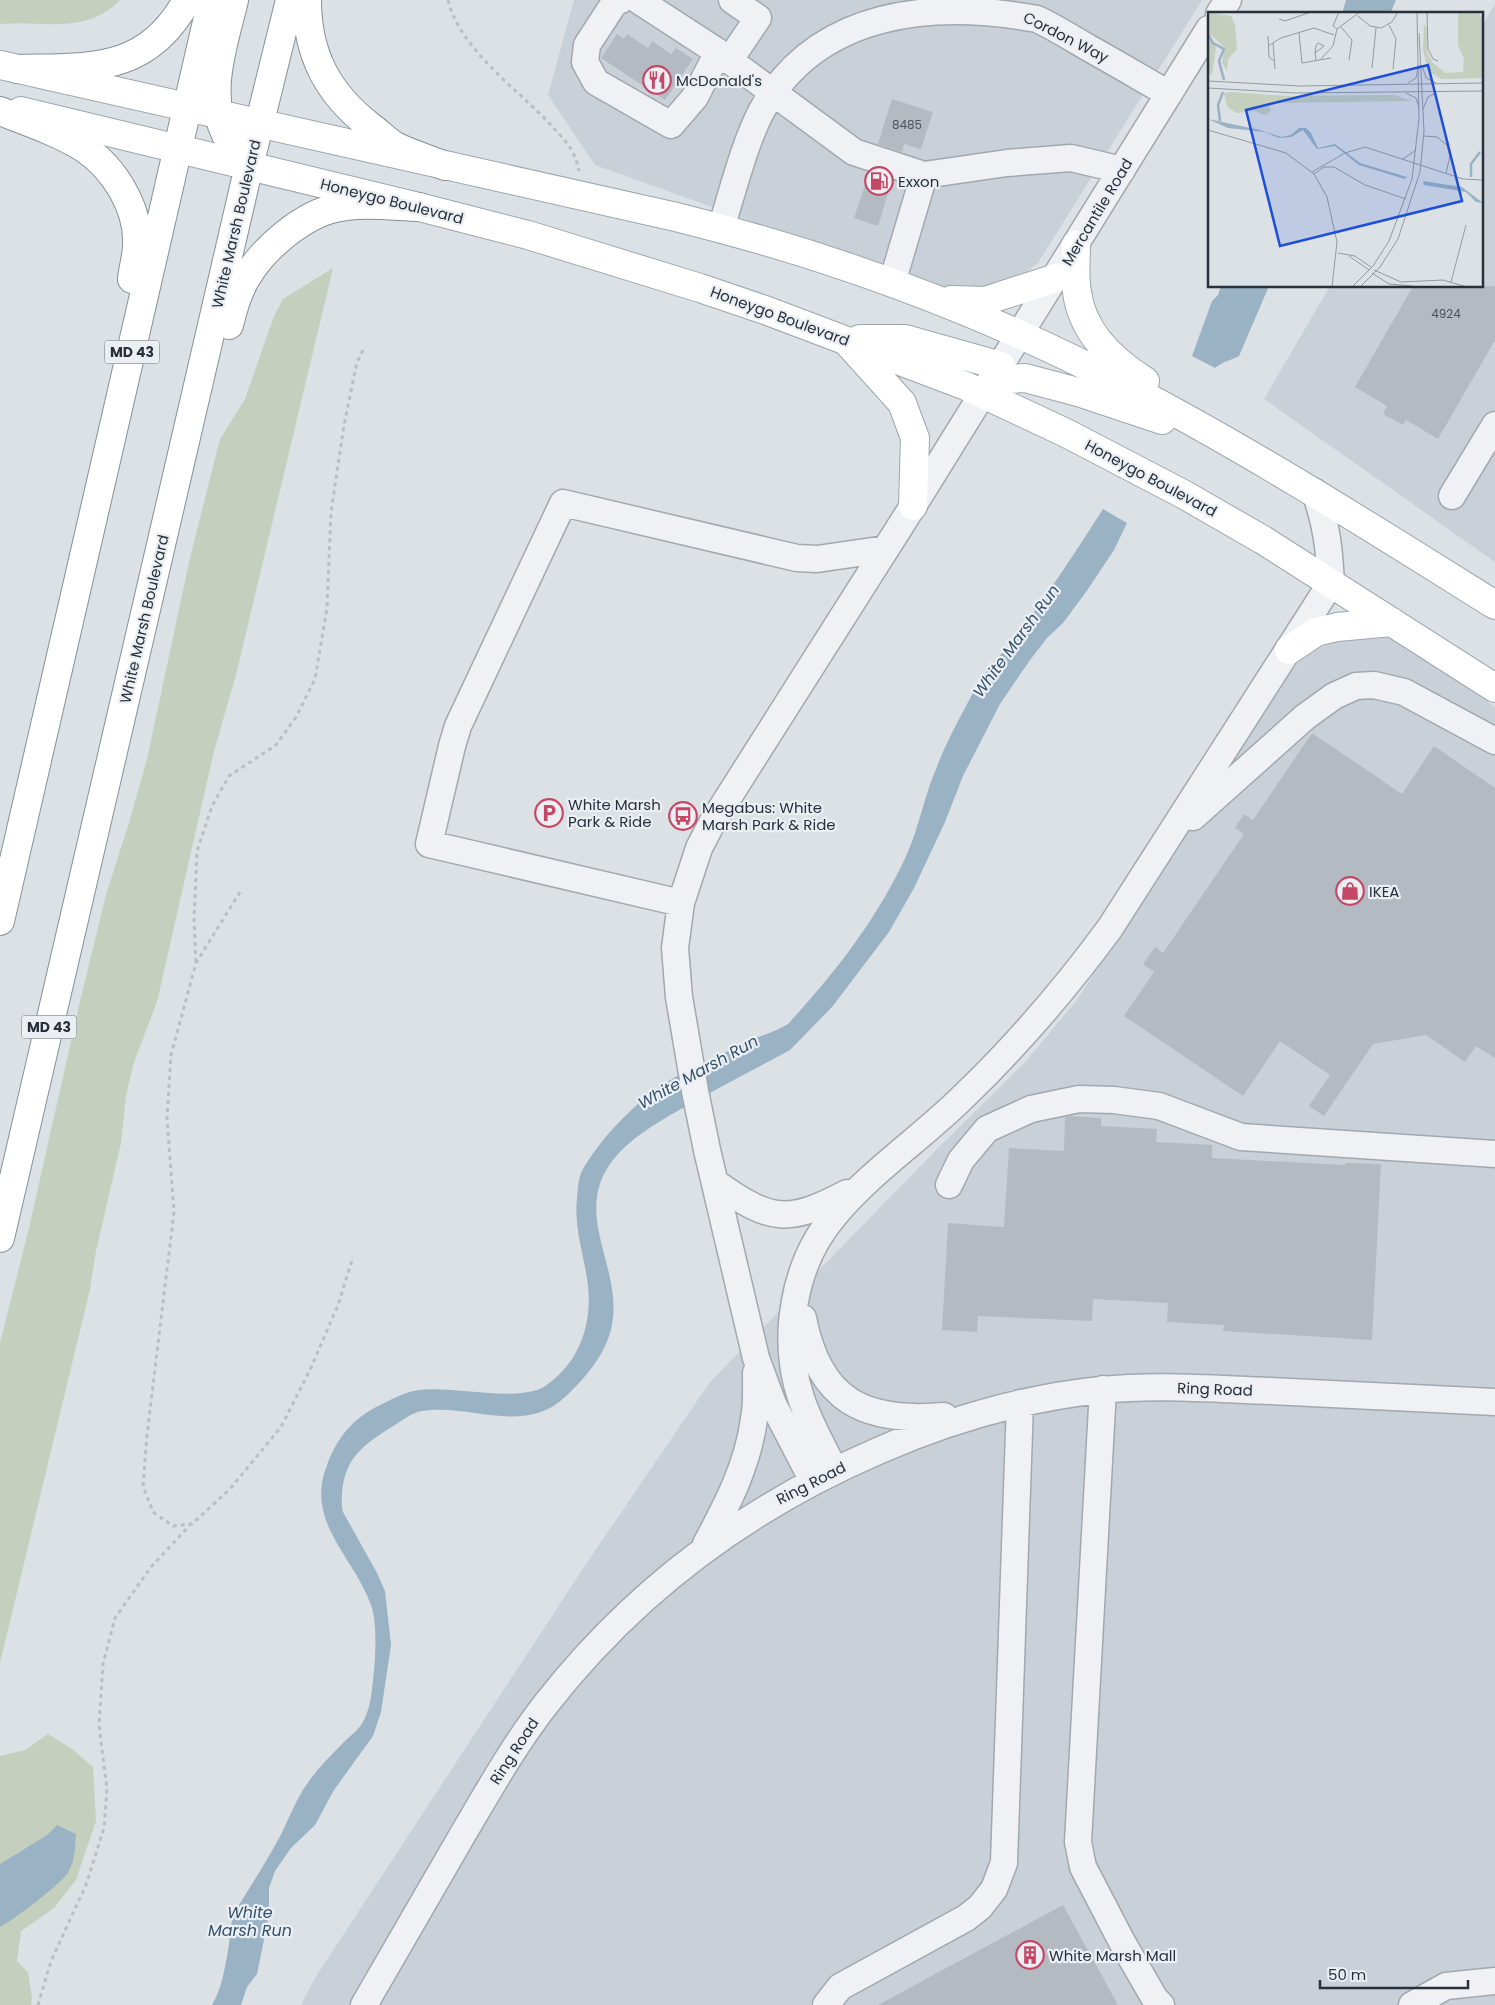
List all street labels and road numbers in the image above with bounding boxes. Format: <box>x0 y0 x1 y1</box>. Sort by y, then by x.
street label: Cordon Way <box>1020 6 1113 68</box>
street label: White Marsh Boulevard <box>206 138 266 310</box>
street label: Mercantile Road <box>1057 154 1137 270</box>
street label: Honeygo Boulevard <box>318 173 466 229</box>
street label: Honeygo Boulevard <box>707 281 853 351</box>
road number: MD 43 <box>104 341 160 364</box>
street label: Honeygo Boulevard <box>1081 434 1221 522</box>
street label: White Marsh Boulevard <box>114 533 174 705</box>
road number: MD 43 <box>22 1016 76 1038</box>
street label: Ring Road <box>1177 1377 1253 1401</box>
street label: Ring Road <box>773 1456 849 1510</box>
street label: Ring Road <box>485 1714 543 1788</box>

